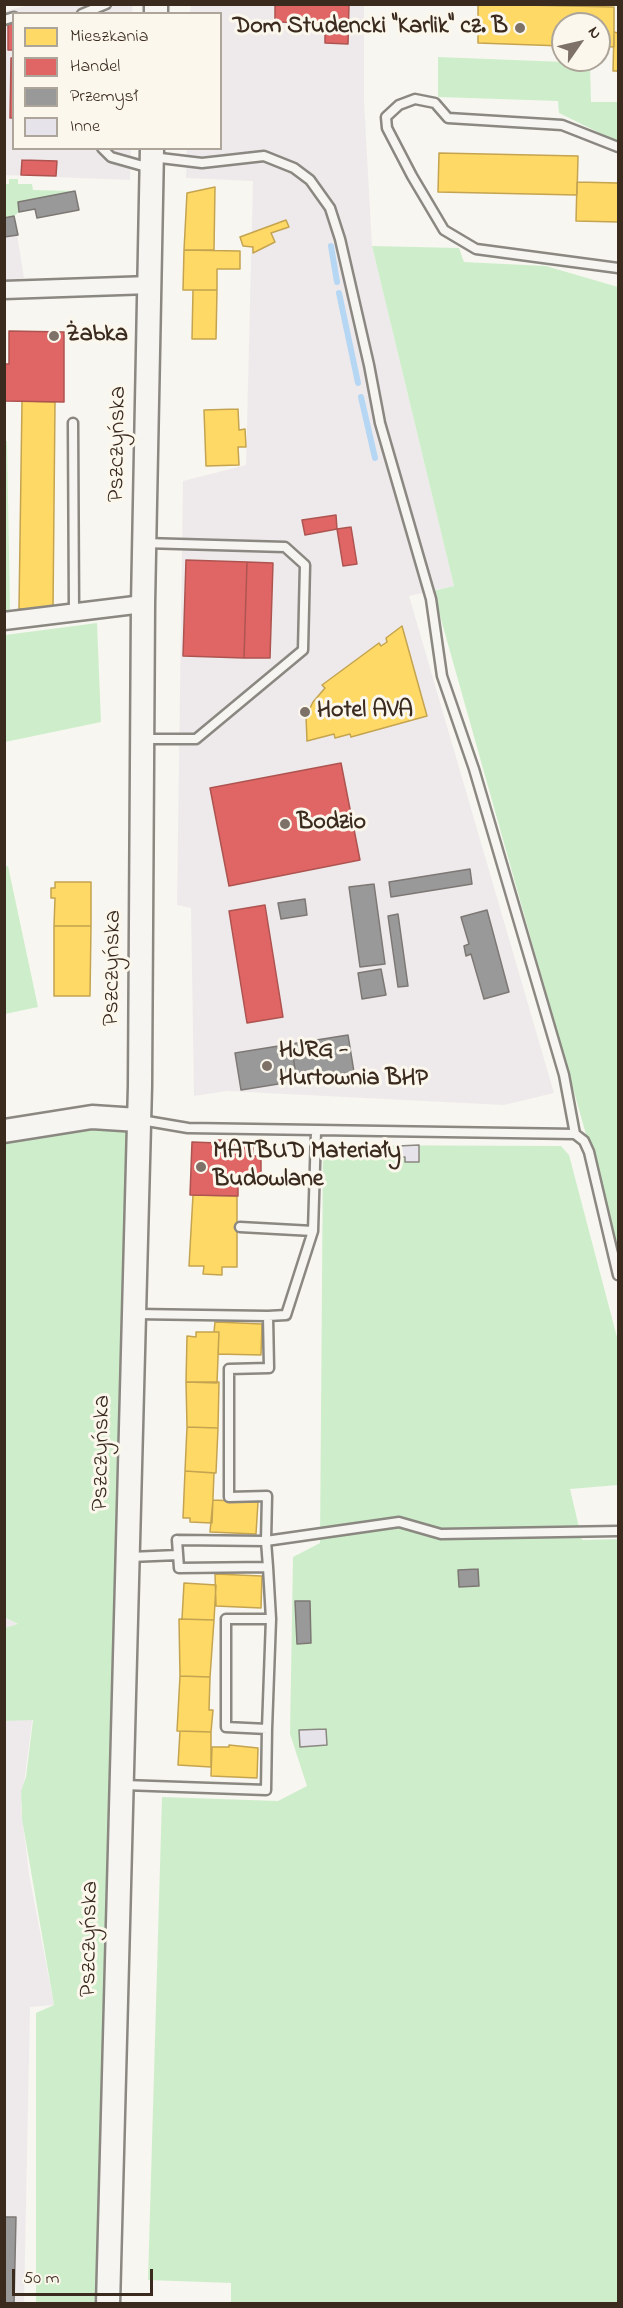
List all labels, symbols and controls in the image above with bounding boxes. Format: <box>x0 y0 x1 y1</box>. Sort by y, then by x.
legend <box>12 12 222 150</box>
north arrow <box>551 12 611 72</box>
place label: Dom Studencki "Karlik" cz. B <box>233 14 508 42</box>
marker: Dom Studencki "Karlik" cz. B <box>513 21 527 35</box>
text: N <box>581 22 607 44</box>
text: Mieszkania <box>70 24 148 50</box>
text: Handel <box>70 54 120 80</box>
text: Przemysł <box>70 84 138 110</box>
text: Inne <box>70 114 100 140</box>
place label: Żabka <box>66 322 128 350</box>
marker: Żabka <box>47 329 61 343</box>
street label: Pszczyńska <box>104 386 134 502</box>
place label: Hotel AVA <box>317 698 413 726</box>
marker: Hotel AVA <box>298 705 312 719</box>
place label: Bodzio <box>297 810 366 838</box>
marker: Bodzio <box>278 817 292 831</box>
street label: Pszczyńska <box>99 910 129 1026</box>
place label: HJRG - Hurtownia BHP <box>279 1038 428 1094</box>
marker: HJRG - Hurtownia BHP <box>260 1059 274 1073</box>
place label: MATBUD Materiały Budowlane <box>213 1139 401 1195</box>
marker: MATBUD Materiały Budowlane <box>194 1160 208 1174</box>
street label: Pszczyńska <box>88 1395 118 1511</box>
street label: Pszczyńska <box>76 1881 106 1997</box>
scale bar <box>15 2257 156 2295</box>
text: 50 m <box>23 2266 60 2292</box>

